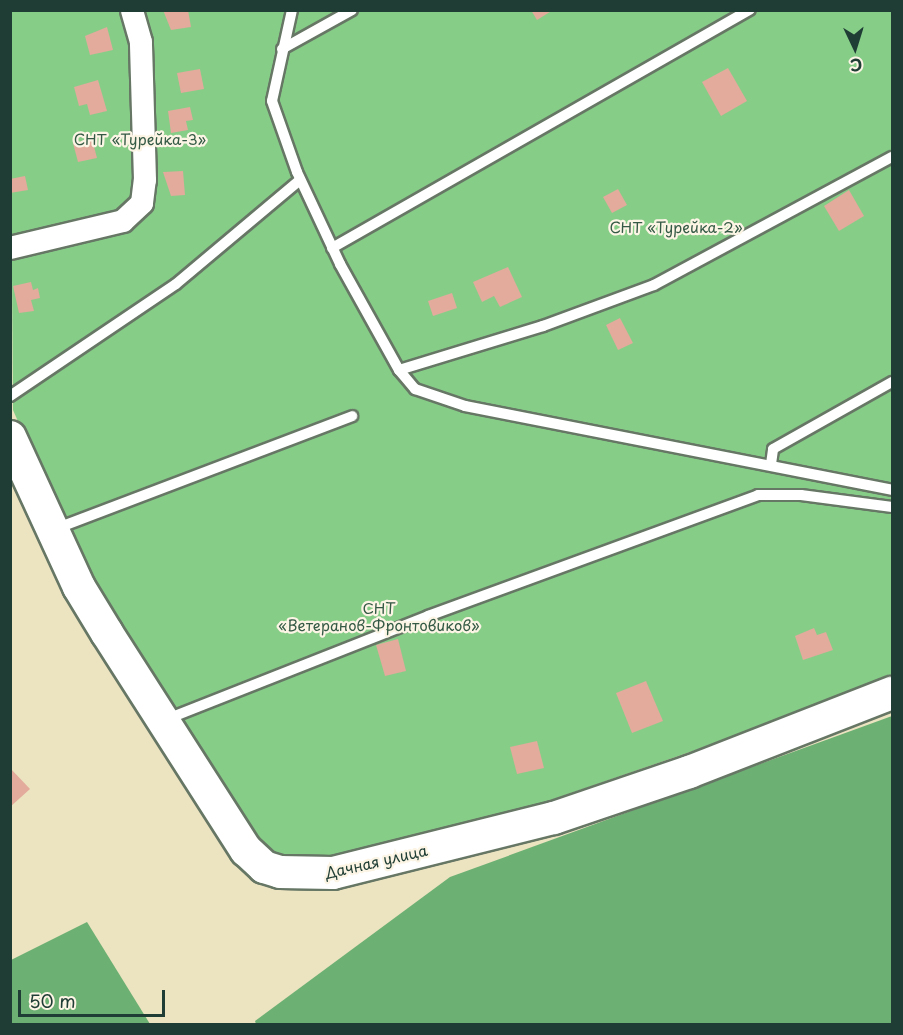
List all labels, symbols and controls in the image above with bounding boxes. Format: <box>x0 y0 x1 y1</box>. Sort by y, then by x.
north arrow <box>825 18 885 78</box>
text: С <box>849 54 863 78</box>
park label: СНТ «Турейка-3» <box>74 130 206 148</box>
park label: СНТ «Турейка-2» <box>609 218 743 236</box>
park label: СНТ «Ветеранов-Фронтовиков» <box>278 598 480 633</box>
street label: Дачная улица <box>323 840 429 882</box>
scale bar <box>21 978 168 1016</box>
text: 50 m <box>29 987 76 1014</box>

